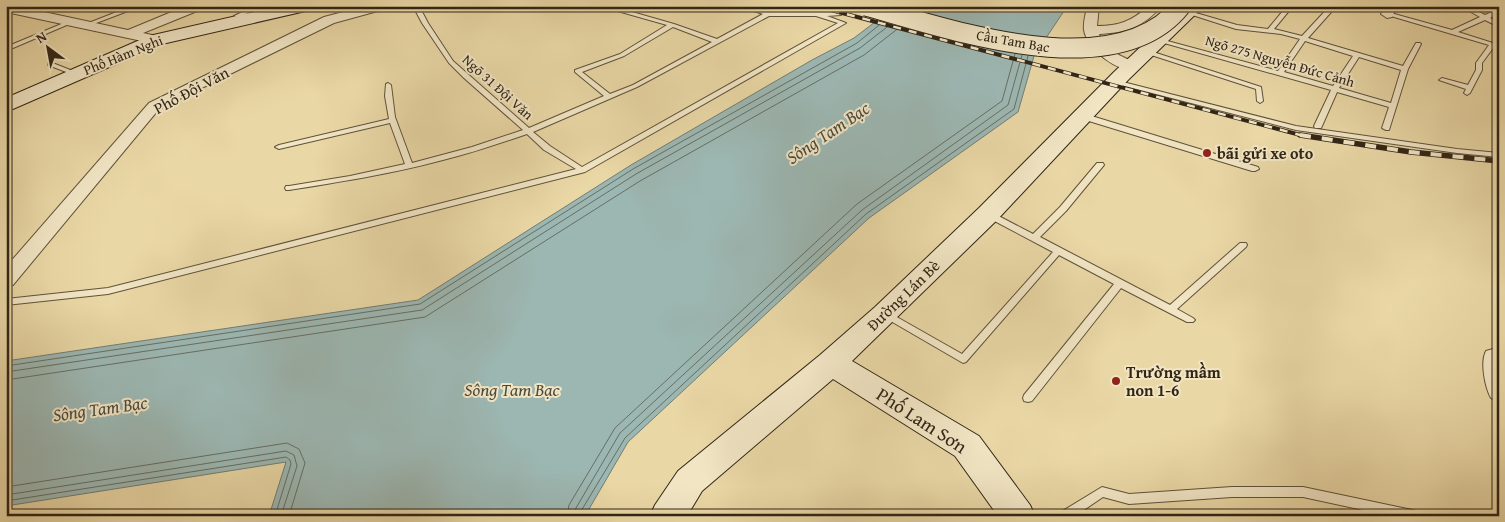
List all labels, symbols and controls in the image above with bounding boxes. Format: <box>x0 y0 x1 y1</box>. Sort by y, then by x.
north arrow <box>22 22 72 72</box>
street label: Cầu Tam Bạc <box>975 25 1051 57</box>
text: N <box>32 26 51 48</box>
street label: Phố Hàm Nghi <box>80 30 166 80</box>
street label: Ngõ 275 Nguyễn Đức Cảnh <box>1203 30 1357 92</box>
street label: Ngõ 31 Đội Văn <box>458 50 538 124</box>
street label: Phố Đội Văn <box>149 60 233 120</box>
water label: Sông Tam Bạc <box>781 94 875 170</box>
place label: bãi gửi xe oto <box>1217 141 1314 165</box>
marker: bãi gửi xe oto <box>1201 147 1213 159</box>
street label: Đường Lán Bè <box>861 254 945 336</box>
place label: Trường mầm non 1-6 <box>1126 360 1221 402</box>
marker: Trường mầm non 1-6 <box>1110 375 1122 387</box>
water label: Sông Tam Bạc <box>464 376 560 403</box>
street label: Phố Lam Sơn <box>871 380 973 460</box>
water label: Sông Tam Bạc <box>51 388 150 429</box>

